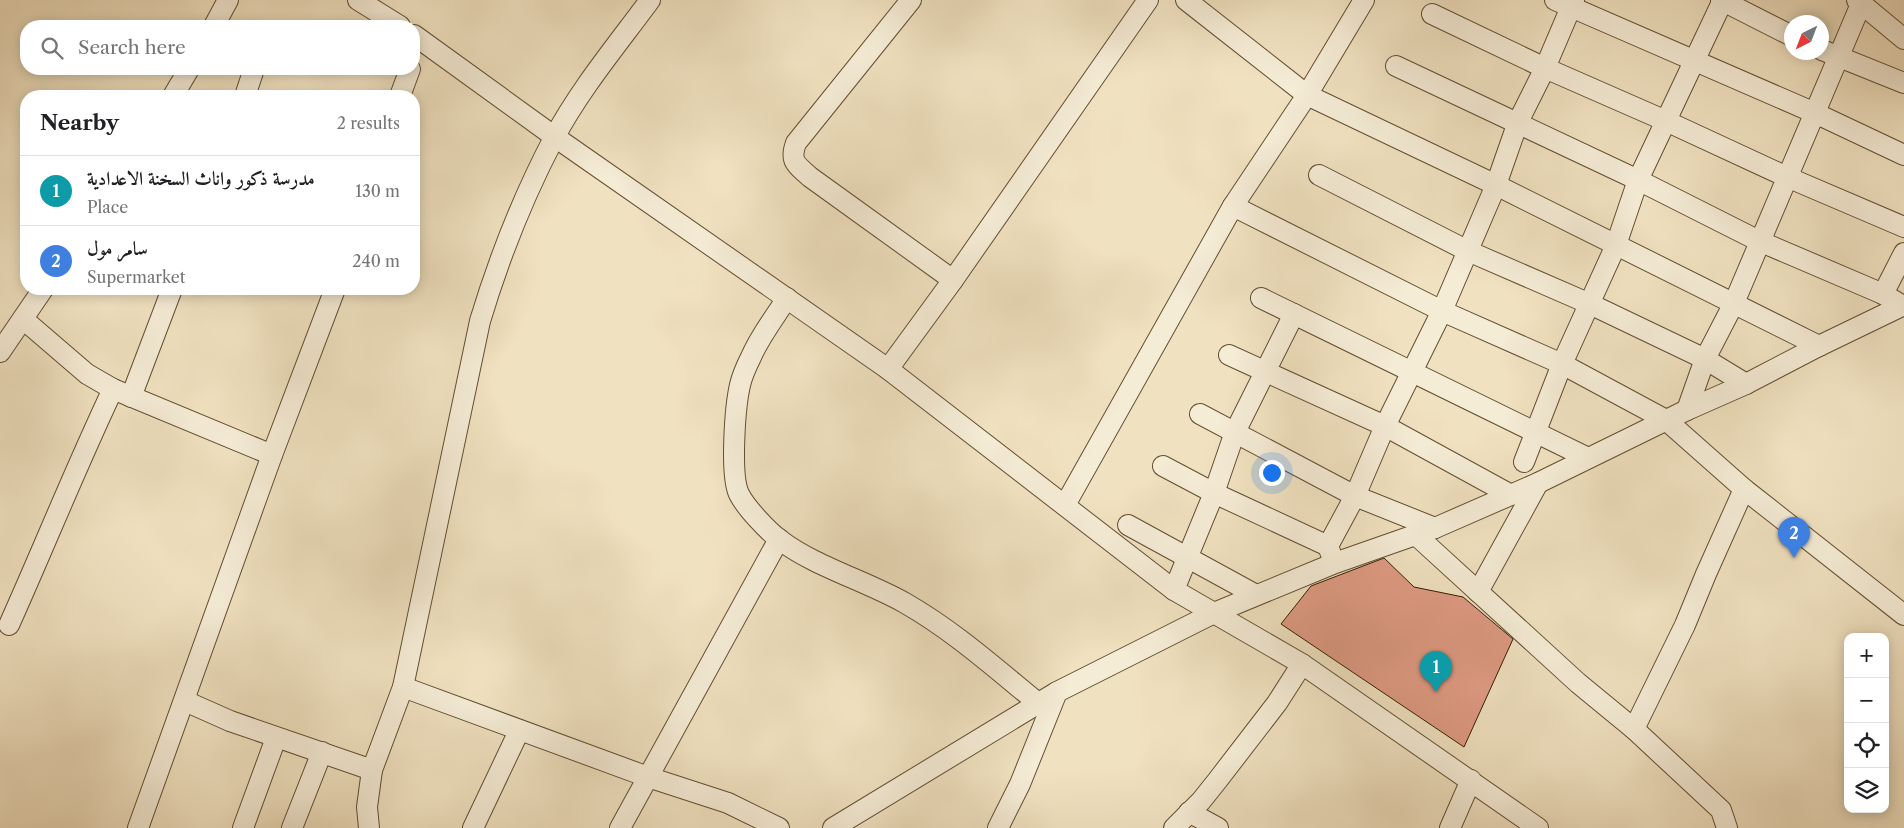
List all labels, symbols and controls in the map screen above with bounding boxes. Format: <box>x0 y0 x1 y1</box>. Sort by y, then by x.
north arrow <box>1784 15 1829 60</box>
search box <box>20 20 420 75</box>
icon: search <box>38 34 66 62</box>
text: Search here <box>78 36 186 59</box>
text: Nearby <box>40 110 119 135</box>
text: 2 results <box>337 113 400 133</box>
text: مدرسة ذكور واناث السخنة الاعدادية <box>87 167 315 190</box>
text: 1 <box>52 181 60 201</box>
text: 130 m <box>355 181 400 201</box>
text: Place <box>87 197 128 217</box>
text: سامر مول <box>87 237 148 260</box>
text: 2 <box>51 251 61 271</box>
text: 240 m <box>352 251 400 271</box>
text: Supermarket <box>87 267 185 287</box>
your location <box>1259 460 1285 486</box>
pin: 2 <box>1778 517 1810 558</box>
map controls <box>1844 633 1889 813</box>
button: + <box>1844 633 1889 678</box>
pin: 1 <box>1420 651 1452 692</box>
button: − <box>1844 678 1889 723</box>
button: locate <box>1844 723 1889 768</box>
button: layers <box>1844 768 1889 813</box>

